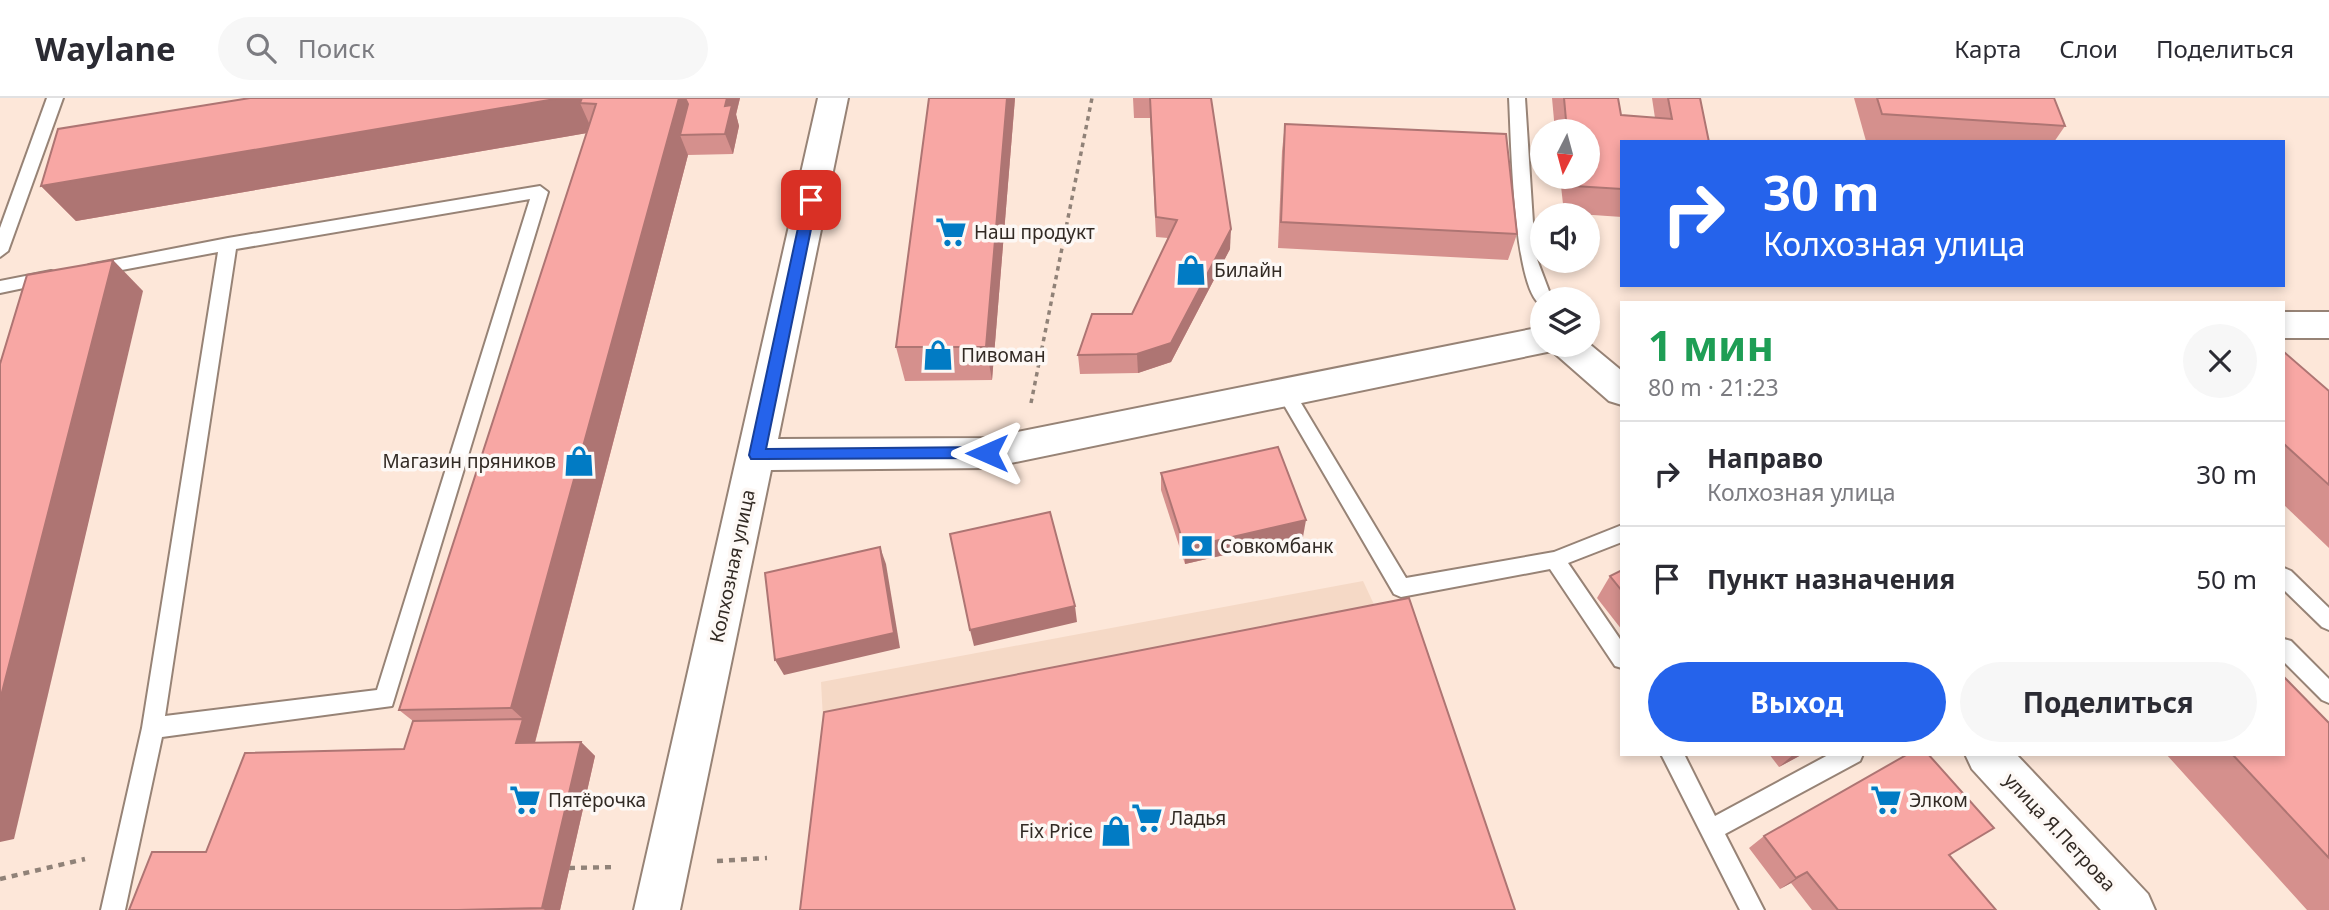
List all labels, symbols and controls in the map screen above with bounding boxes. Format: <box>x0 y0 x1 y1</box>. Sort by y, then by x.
search box <box>218 17 708 80</box>
text: Waylane <box>35 26 176 71</box>
icon: search <box>242 29 280 67</box>
text: Поиск <box>298 30 375 66</box>
text: Карта <box>1954 32 2021 65</box>
text: Слои <box>2059 32 2118 65</box>
text: Поделиться <box>2156 32 2294 65</box>
north arrow <box>1530 119 1600 189</box>
map controls <box>1530 119 1600 357</box>
text: 30 m <box>1763 159 1880 225</box>
icon: right <box>1648 168 1739 259</box>
pin <box>781 170 841 230</box>
icon: arrive <box>792 181 830 219</box>
button: sound <box>1530 203 1600 273</box>
supermarket icon: Наш продукт <box>934 215 968 249</box>
place label: Наш продукт <box>974 219 1095 245</box>
text: Колхозная улица <box>1763 222 2025 265</box>
shop icon: Билайн <box>1174 253 1208 287</box>
place label: Билайн <box>1214 257 1283 283</box>
button: layers <box>1530 287 1600 357</box>
text: 1 мин <box>1648 316 1774 373</box>
button: close <box>2183 324 2257 398</box>
shop icon: Пивоман <box>921 338 955 372</box>
place label: Пивоман <box>961 342 1046 368</box>
text: 80 m · 21:23 <box>1648 371 1779 403</box>
position arrow <box>950 416 1024 490</box>
text: Направо <box>1707 440 1823 476</box>
shop icon: Магазин пряников <box>562 444 596 478</box>
place label: Магазин пряников <box>383 448 556 474</box>
icon: right <box>1648 455 1686 493</box>
text: 30 m <box>2196 456 2257 492</box>
text: Колхозная улица <box>1707 476 1896 508</box>
street label: Колхозная улица <box>703 487 761 645</box>
bank icon: Совкомбанк <box>1180 529 1214 563</box>
place label: Совкомбанк <box>1220 533 1333 559</box>
icon: arrive <box>1648 560 1686 598</box>
text: Пункт назначения <box>1707 561 1955 597</box>
text: 50 m <box>2196 561 2257 597</box>
button: Выход <box>1648 662 1946 742</box>
button: Поделиться <box>1960 662 2257 742</box>
street label: улица Я.Петрова <box>1998 767 2122 897</box>
supermarket icon: Пятёрочка <box>508 783 542 817</box>
supermarket icon: Элком <box>1869 783 1903 817</box>
place label: Пятёрочка <box>548 787 646 813</box>
place label: Элком <box>1909 787 1968 813</box>
supermarket icon: Ладья <box>1130 801 1164 835</box>
place label: Ладья <box>1170 805 1226 831</box>
shop icon: Fix Price <box>1099 814 1133 848</box>
place label: Fix Price <box>1019 818 1093 844</box>

